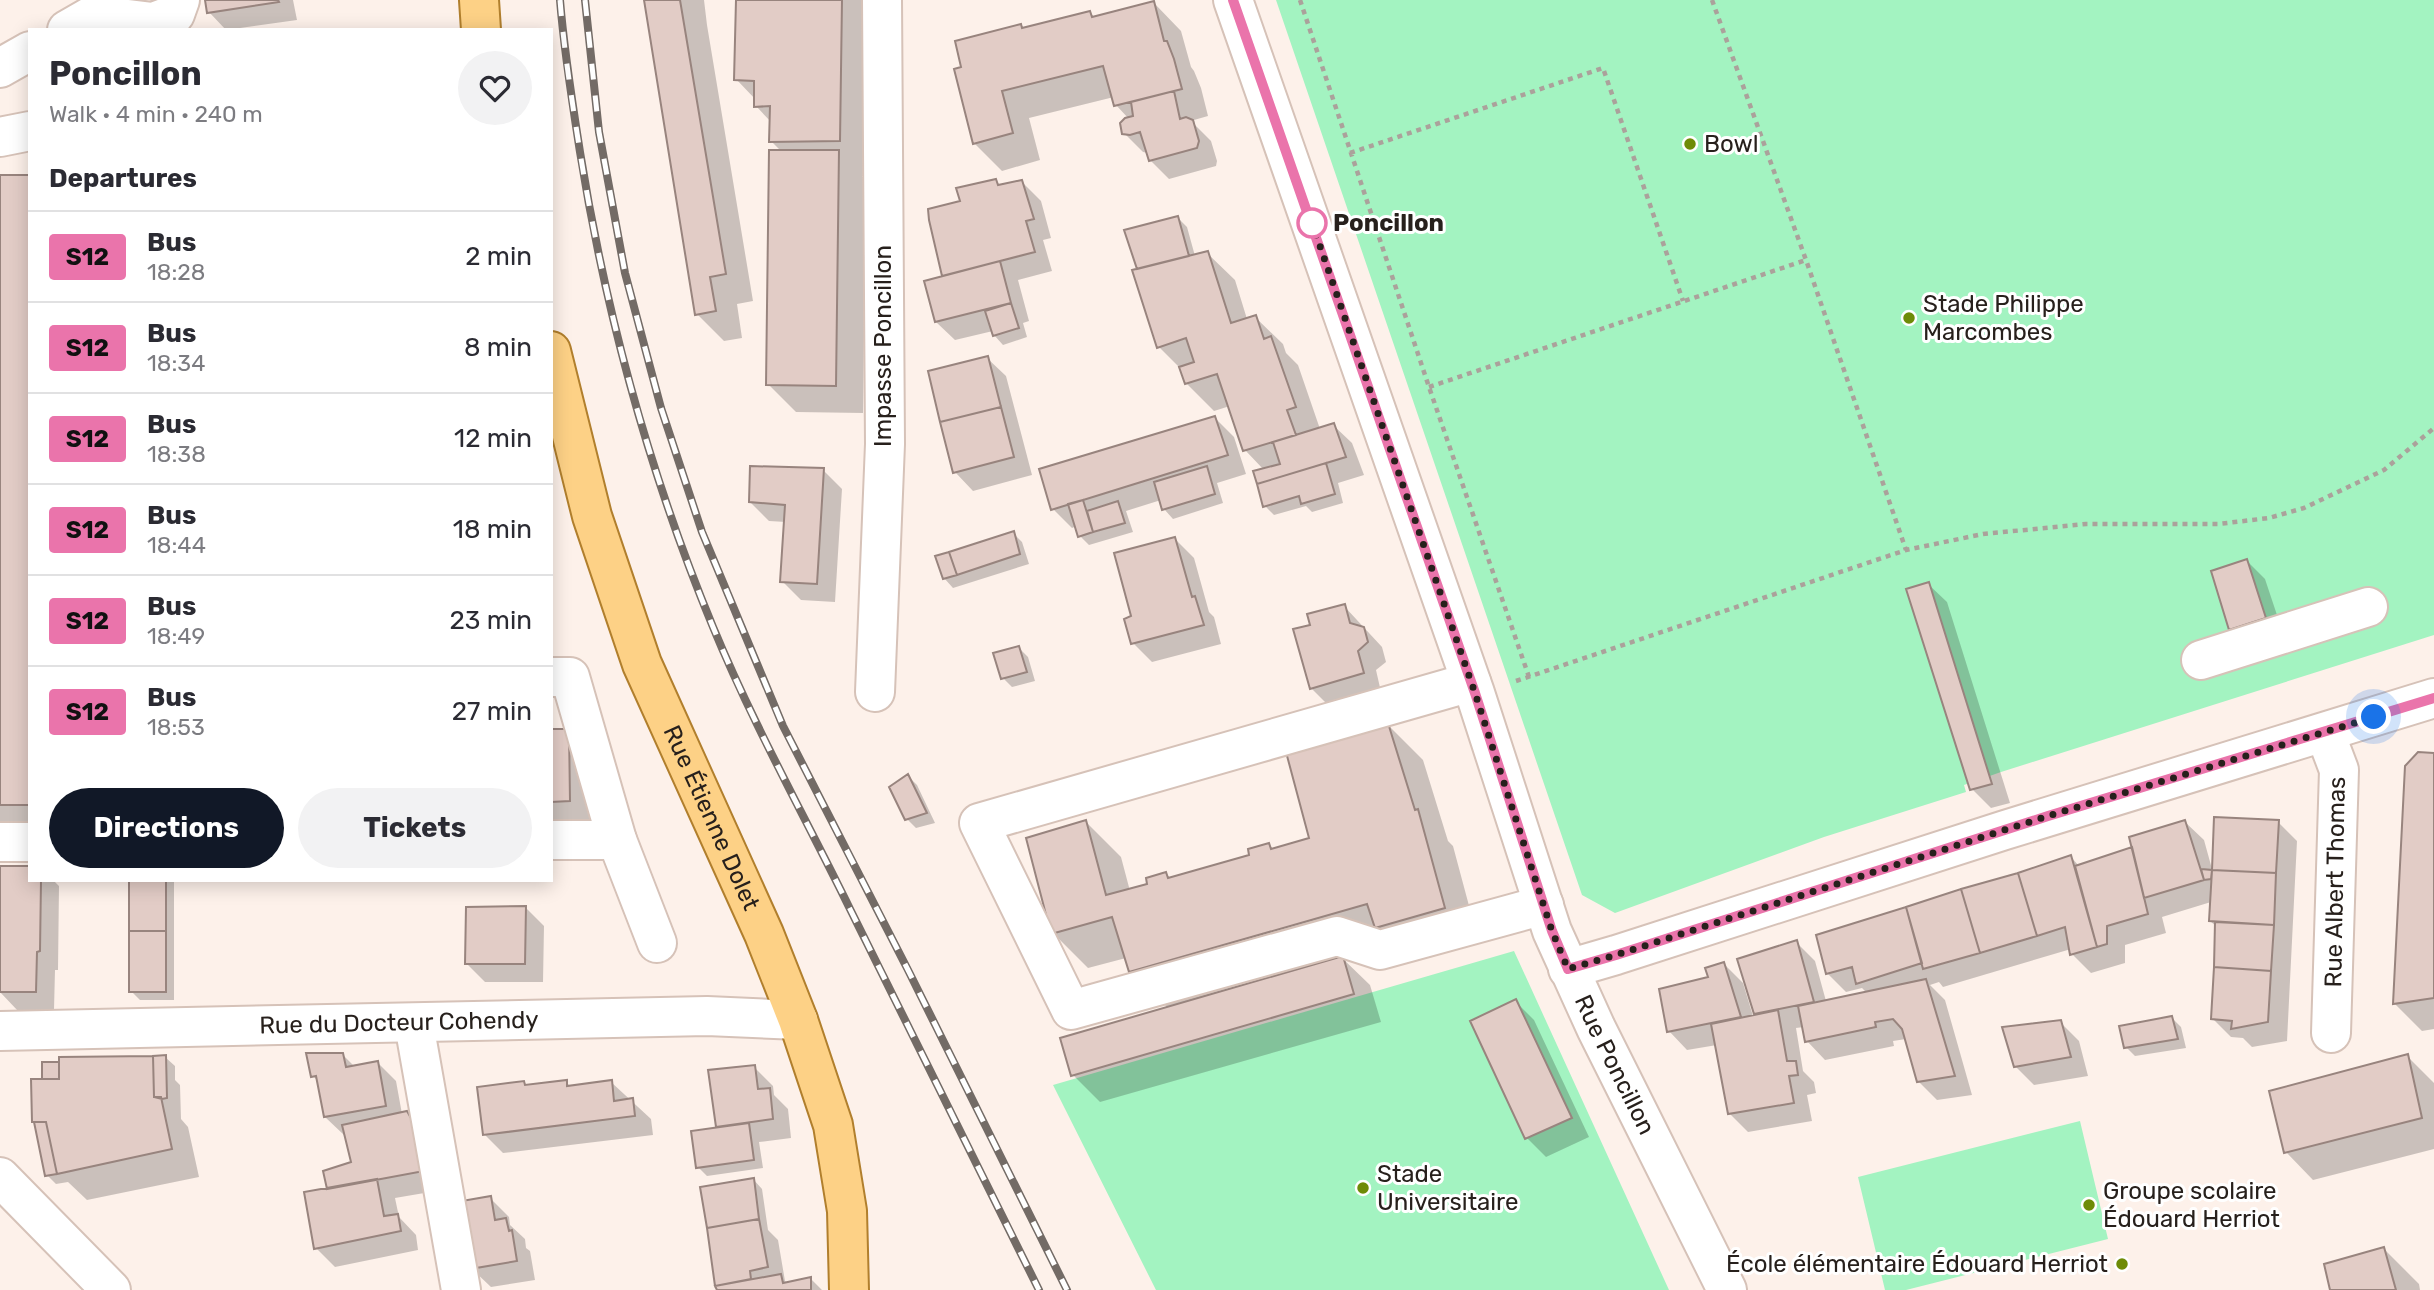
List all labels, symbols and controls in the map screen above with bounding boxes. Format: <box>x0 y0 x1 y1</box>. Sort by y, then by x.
button: heart <box>458 51 532 125</box>
text: Poncillon <box>49 54 202 93</box>
text: Walk · 4 min · 240 m <box>49 100 263 128</box>
place label: Bowl <box>1704 130 1759 158</box>
marker: Bowl <box>1682 136 1698 152</box>
text: Departures <box>49 163 197 194</box>
marker: Poncillon <box>1297 208 1327 238</box>
place label: Poncillon <box>1333 209 1444 237</box>
text: Bus <box>147 227 196 258</box>
text: 2 min <box>465 241 532 272</box>
text: S12 <box>66 243 109 271</box>
street label: Impasse Poncillon <box>869 245 897 447</box>
text: 18:28 <box>147 258 206 286</box>
place label: Stade Philippe Marcombes <box>1923 290 2084 346</box>
marker: Stade Philippe Marcombes <box>1901 310 1917 326</box>
text: Bus <box>147 318 196 349</box>
text: 8 min <box>464 332 532 363</box>
text: S12 <box>66 334 109 362</box>
text: 18:34 <box>147 349 205 377</box>
text: Bus <box>147 409 196 440</box>
text: 12 min <box>454 423 532 454</box>
text: S12 <box>66 425 109 453</box>
text: 18:38 <box>147 440 206 468</box>
text: Bus <box>147 500 196 531</box>
text: 18 min <box>453 514 532 545</box>
text: S12 <box>66 516 109 544</box>
text: 18:44 <box>147 531 206 559</box>
text: Bus <box>147 591 196 622</box>
text: 23 min <box>450 605 532 636</box>
text: S12 <box>66 607 109 635</box>
text: 18:49 <box>147 622 205 650</box>
text: Bus <box>147 682 196 713</box>
text: 27 min <box>452 696 532 727</box>
text: S12 <box>66 698 109 726</box>
your location <box>2356 699 2391 734</box>
text: 18:53 <box>147 713 205 741</box>
street label: Rue Étienne Dolet <box>658 721 765 915</box>
street label: Rue Albert Thomas <box>2319 776 2351 988</box>
button: Directions <box>49 788 284 868</box>
button: Tickets <box>298 788 532 868</box>
street label: Rue Poncillon <box>1569 991 1661 1139</box>
street label: Rue du Docteur Cohendy <box>259 1006 539 1039</box>
place label: Stade Universitaire <box>1377 1160 1518 1216</box>
place label: Groupe scolaire Édouard Herriot <box>2103 1177 2280 1233</box>
marker: Stade Universitaire <box>1355 1180 1371 1196</box>
marker: Groupe scolaire Édouard Herriot <box>2081 1197 2097 1213</box>
place label: École élémentaire Édouard Herriot <box>1726 1250 2108 1278</box>
marker: École élémentaire Édouard Herriot <box>2114 1256 2130 1272</box>

